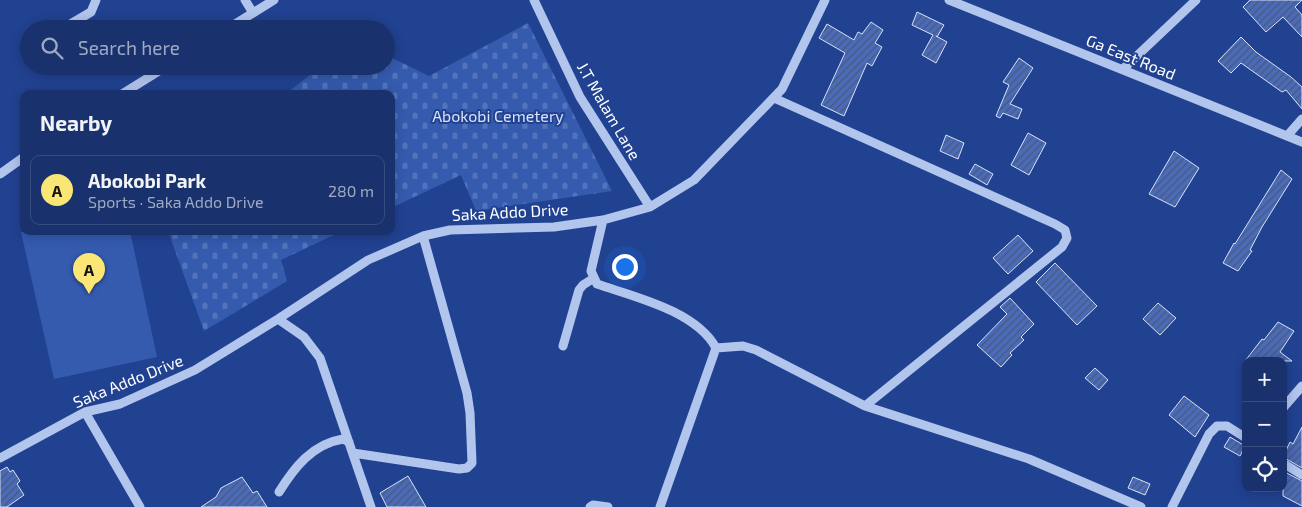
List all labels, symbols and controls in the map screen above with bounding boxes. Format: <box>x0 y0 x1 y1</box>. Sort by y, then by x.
search box <box>20 20 395 75</box>
street label: Ga East Road <box>1084 30 1179 83</box>
icon: search <box>38 34 66 62</box>
text: Search here <box>78 36 180 59</box>
street label: J.T Malam Lane <box>574 59 645 163</box>
park label: Abokobi Cemetery <box>432 106 564 125</box>
text: Nearby <box>40 110 112 135</box>
text: Abokobi Park <box>88 169 206 192</box>
text: A <box>52 181 62 200</box>
text: 280 m <box>328 181 374 200</box>
text: Sports · Saka Addo Drive <box>88 192 264 211</box>
street label: Saka Addo Drive <box>451 199 569 224</box>
pin: A <box>73 253 105 294</box>
your location <box>612 254 638 280</box>
street label: Saka Addo Drive <box>70 350 186 411</box>
map controls <box>1242 357 1287 492</box>
button: + <box>1242 357 1287 402</box>
button: − <box>1242 402 1287 447</box>
button: locate <box>1242 447 1287 492</box>

